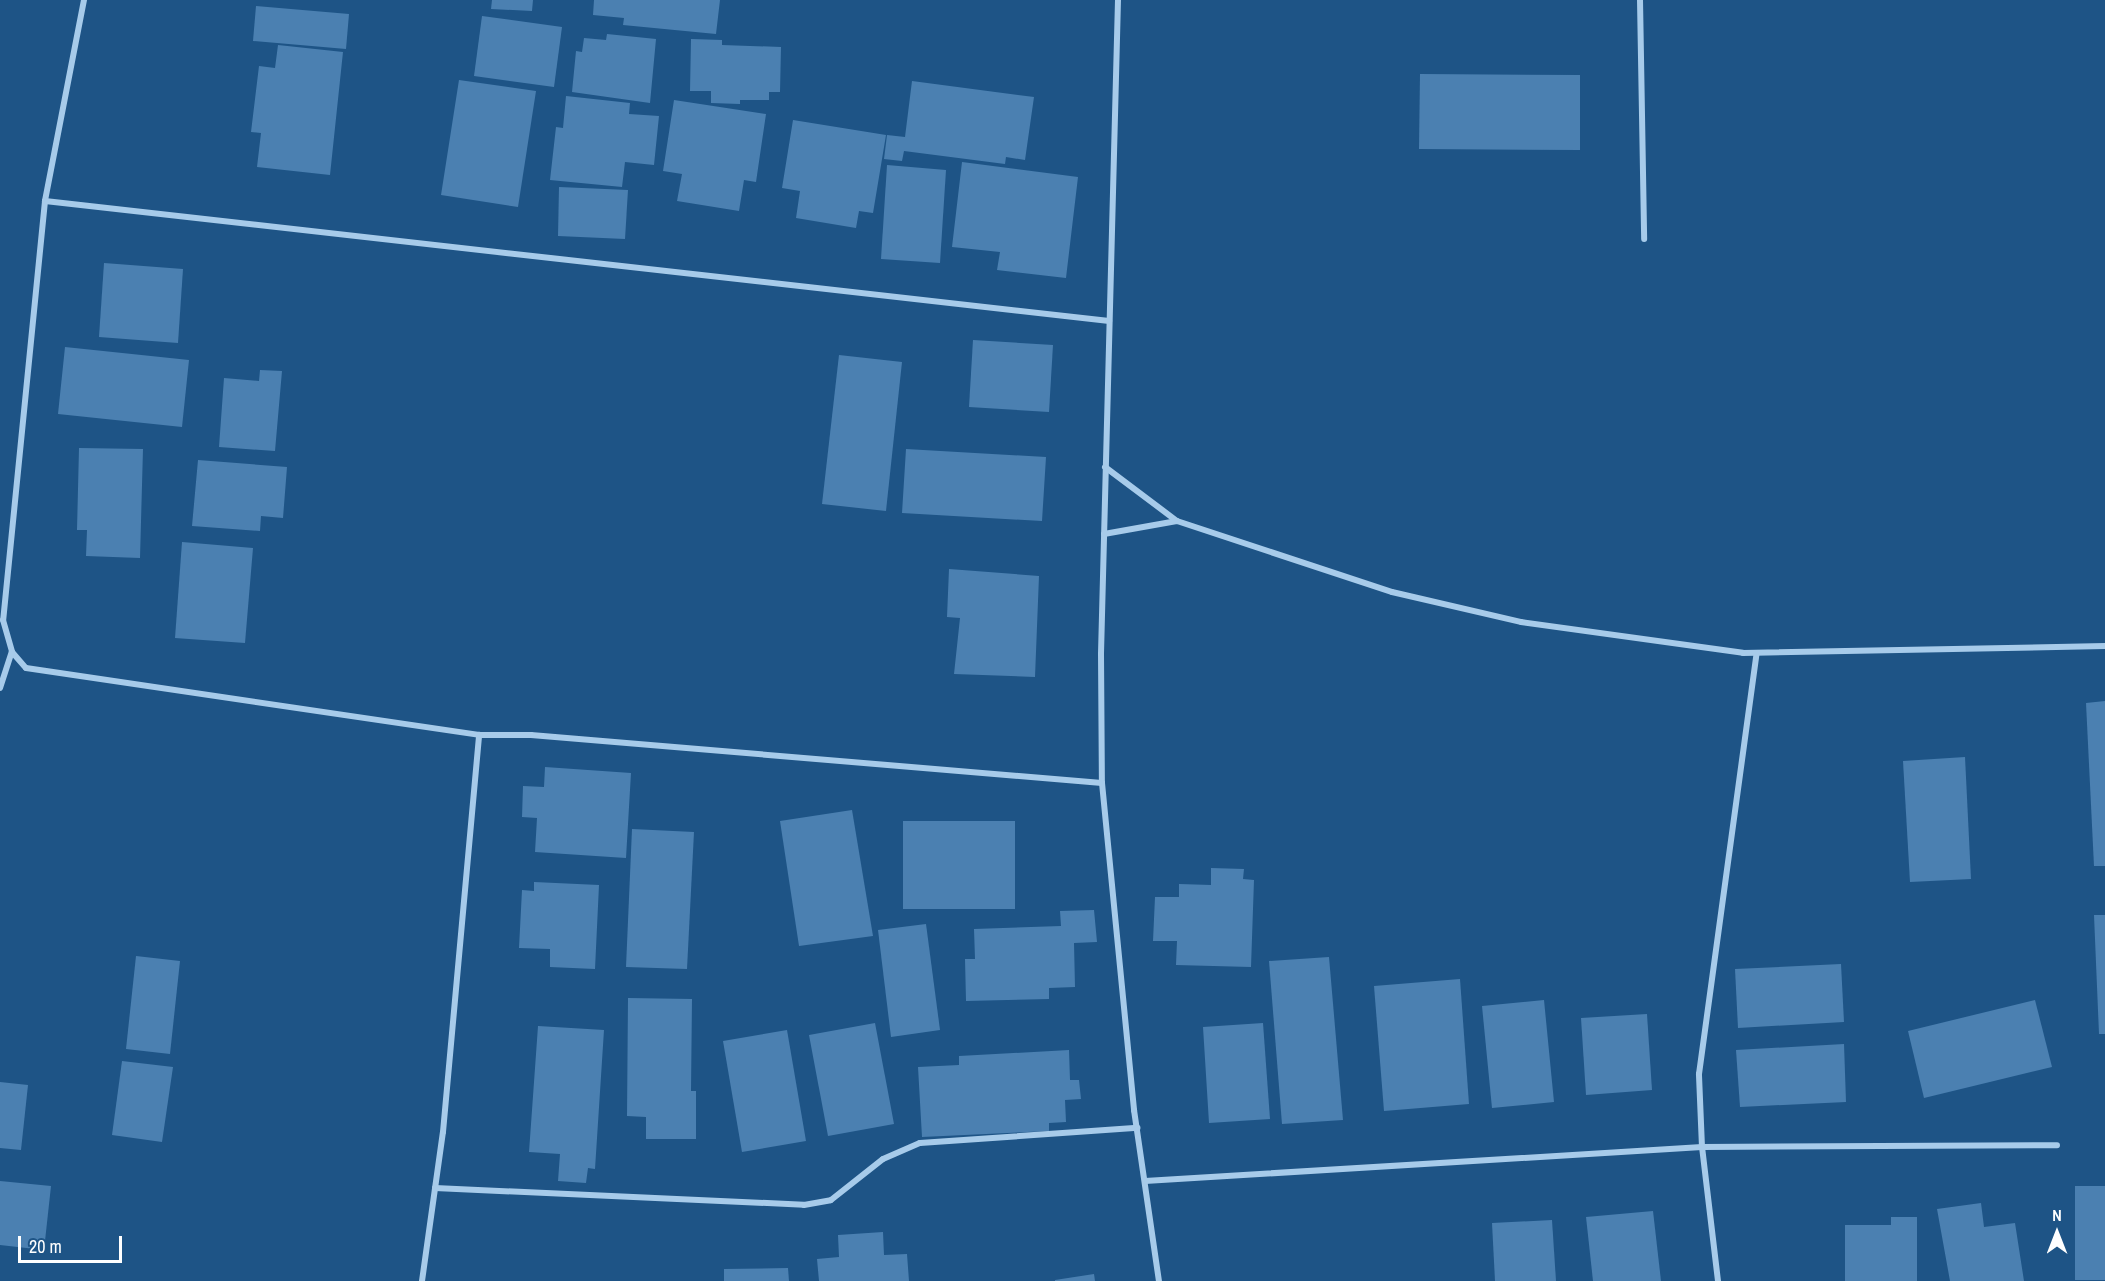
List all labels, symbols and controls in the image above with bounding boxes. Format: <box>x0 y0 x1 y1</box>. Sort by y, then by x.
north arrow <box>2027 1203 2087 1263</box>
text: N <box>2052 1204 2062 1226</box>
scale bar <box>21 1224 124 1262</box>
text: 20 m <box>29 1234 62 1259</box>

